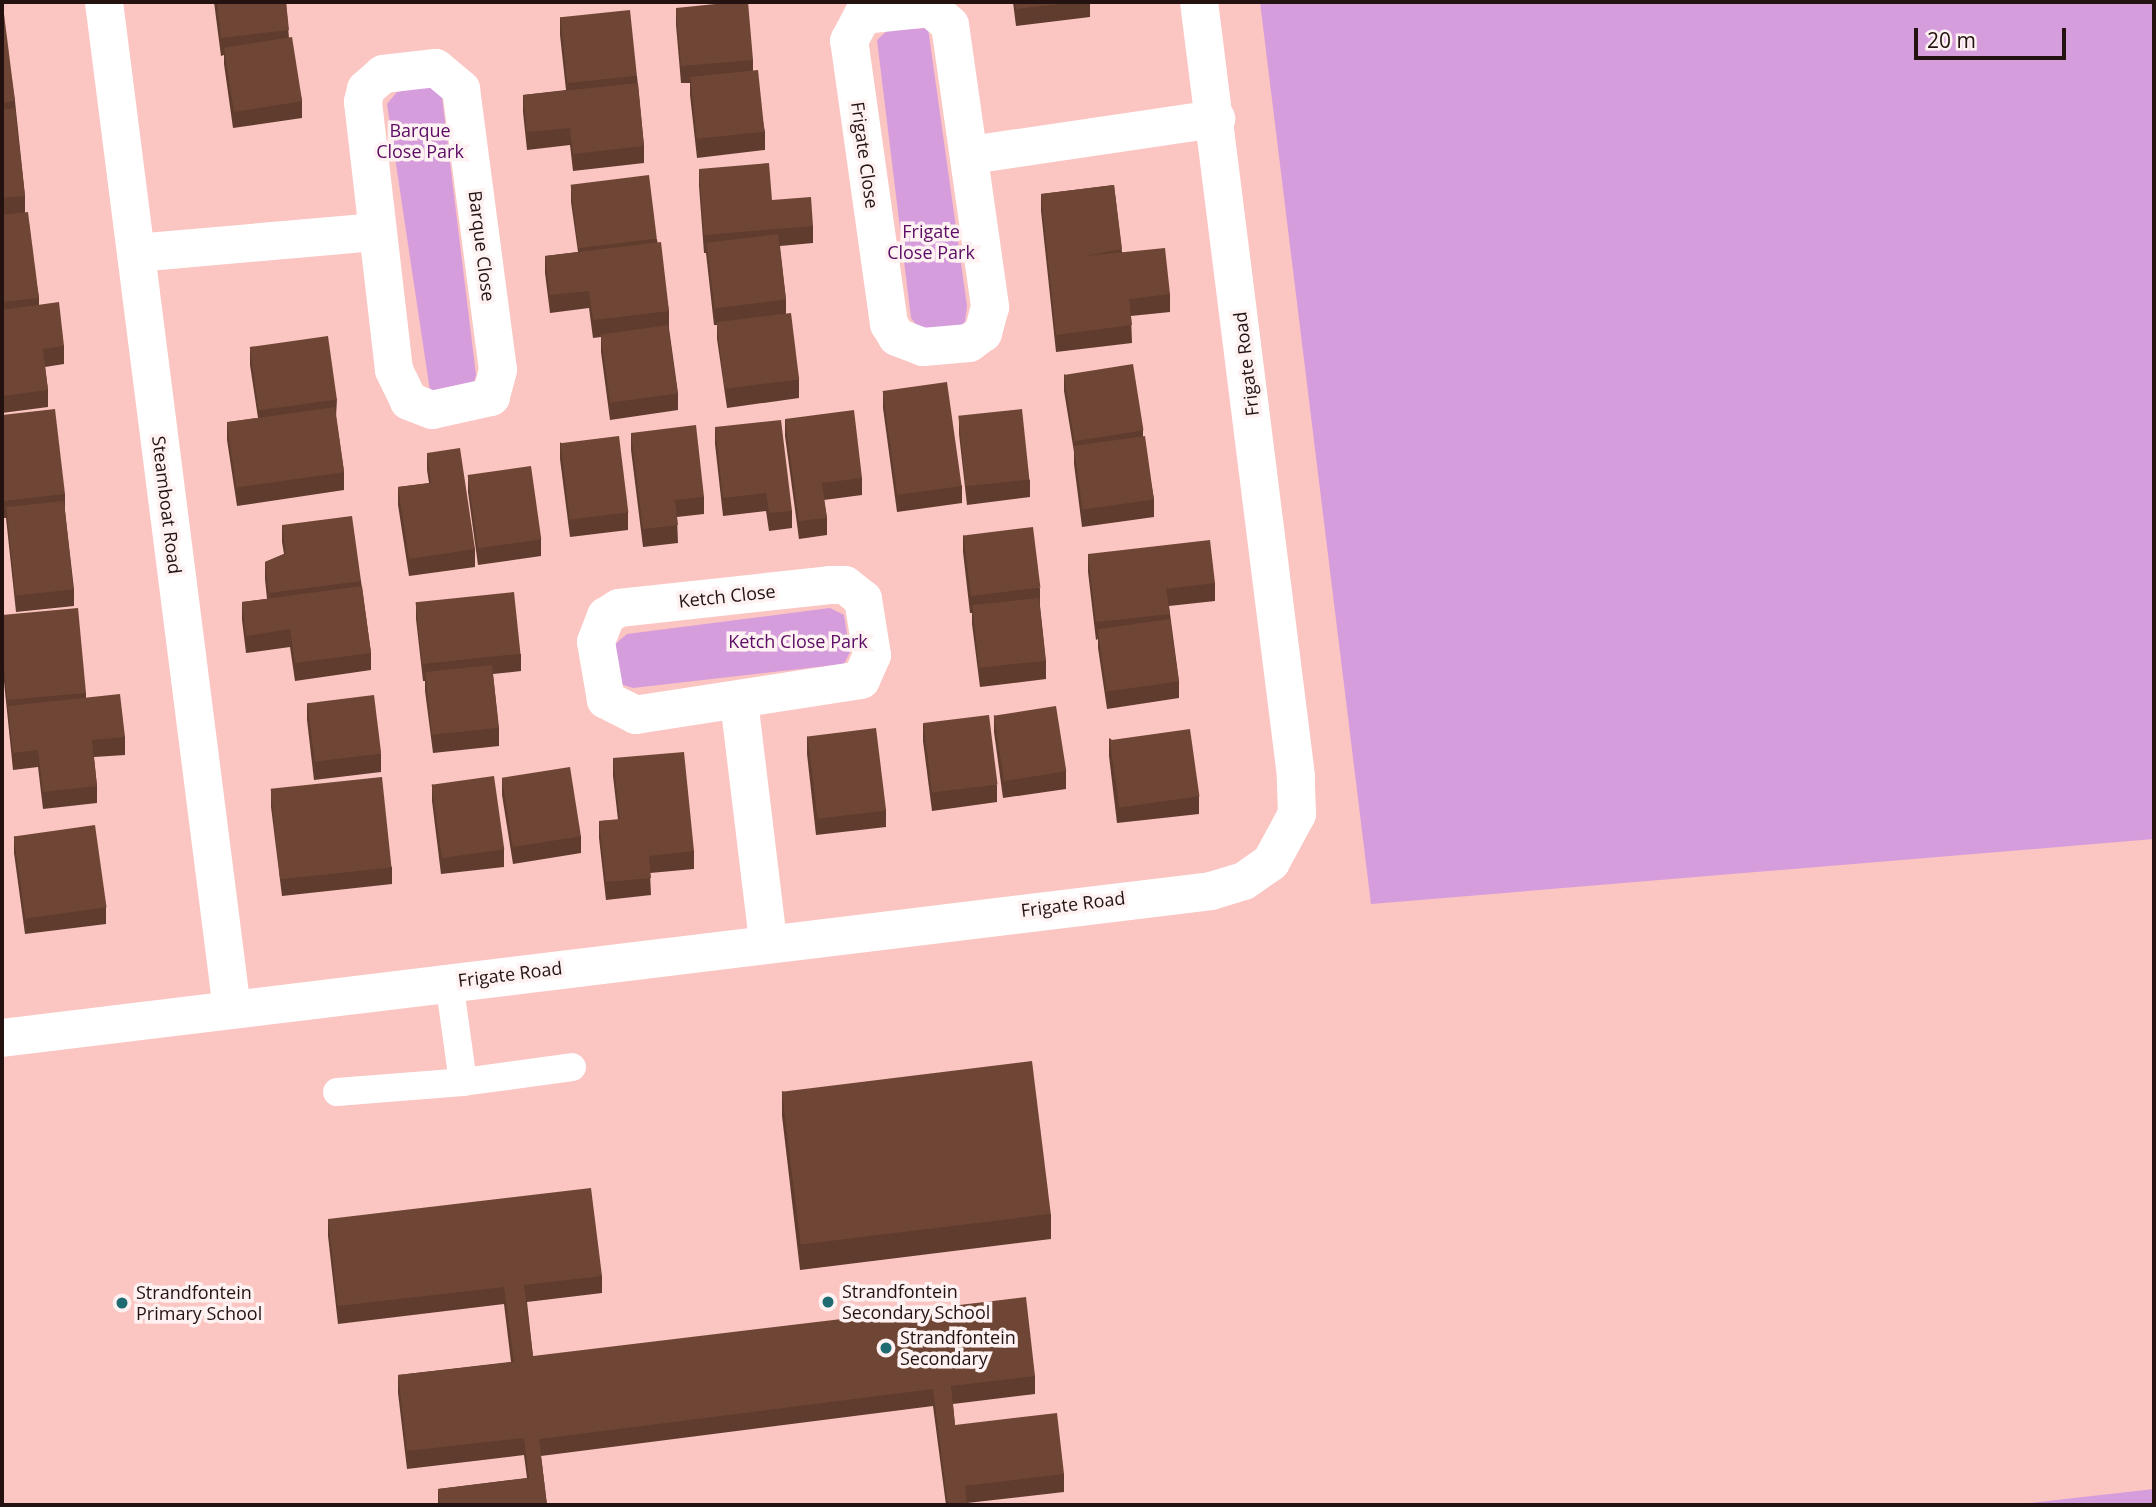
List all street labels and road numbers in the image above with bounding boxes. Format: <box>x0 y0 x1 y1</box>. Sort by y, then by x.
street label: Frigate Close <box>847 100 883 210</box>
street label: Barque Close <box>465 189 499 303</box>
street label: Frigate Road <box>1229 311 1263 417</box>
street label: Steamboat Road <box>148 435 186 575</box>
street label: Ketch Close <box>677 580 777 612</box>
street label: Frigate Road <box>1020 887 1126 921</box>
street label: Frigate Road <box>457 957 563 991</box>

